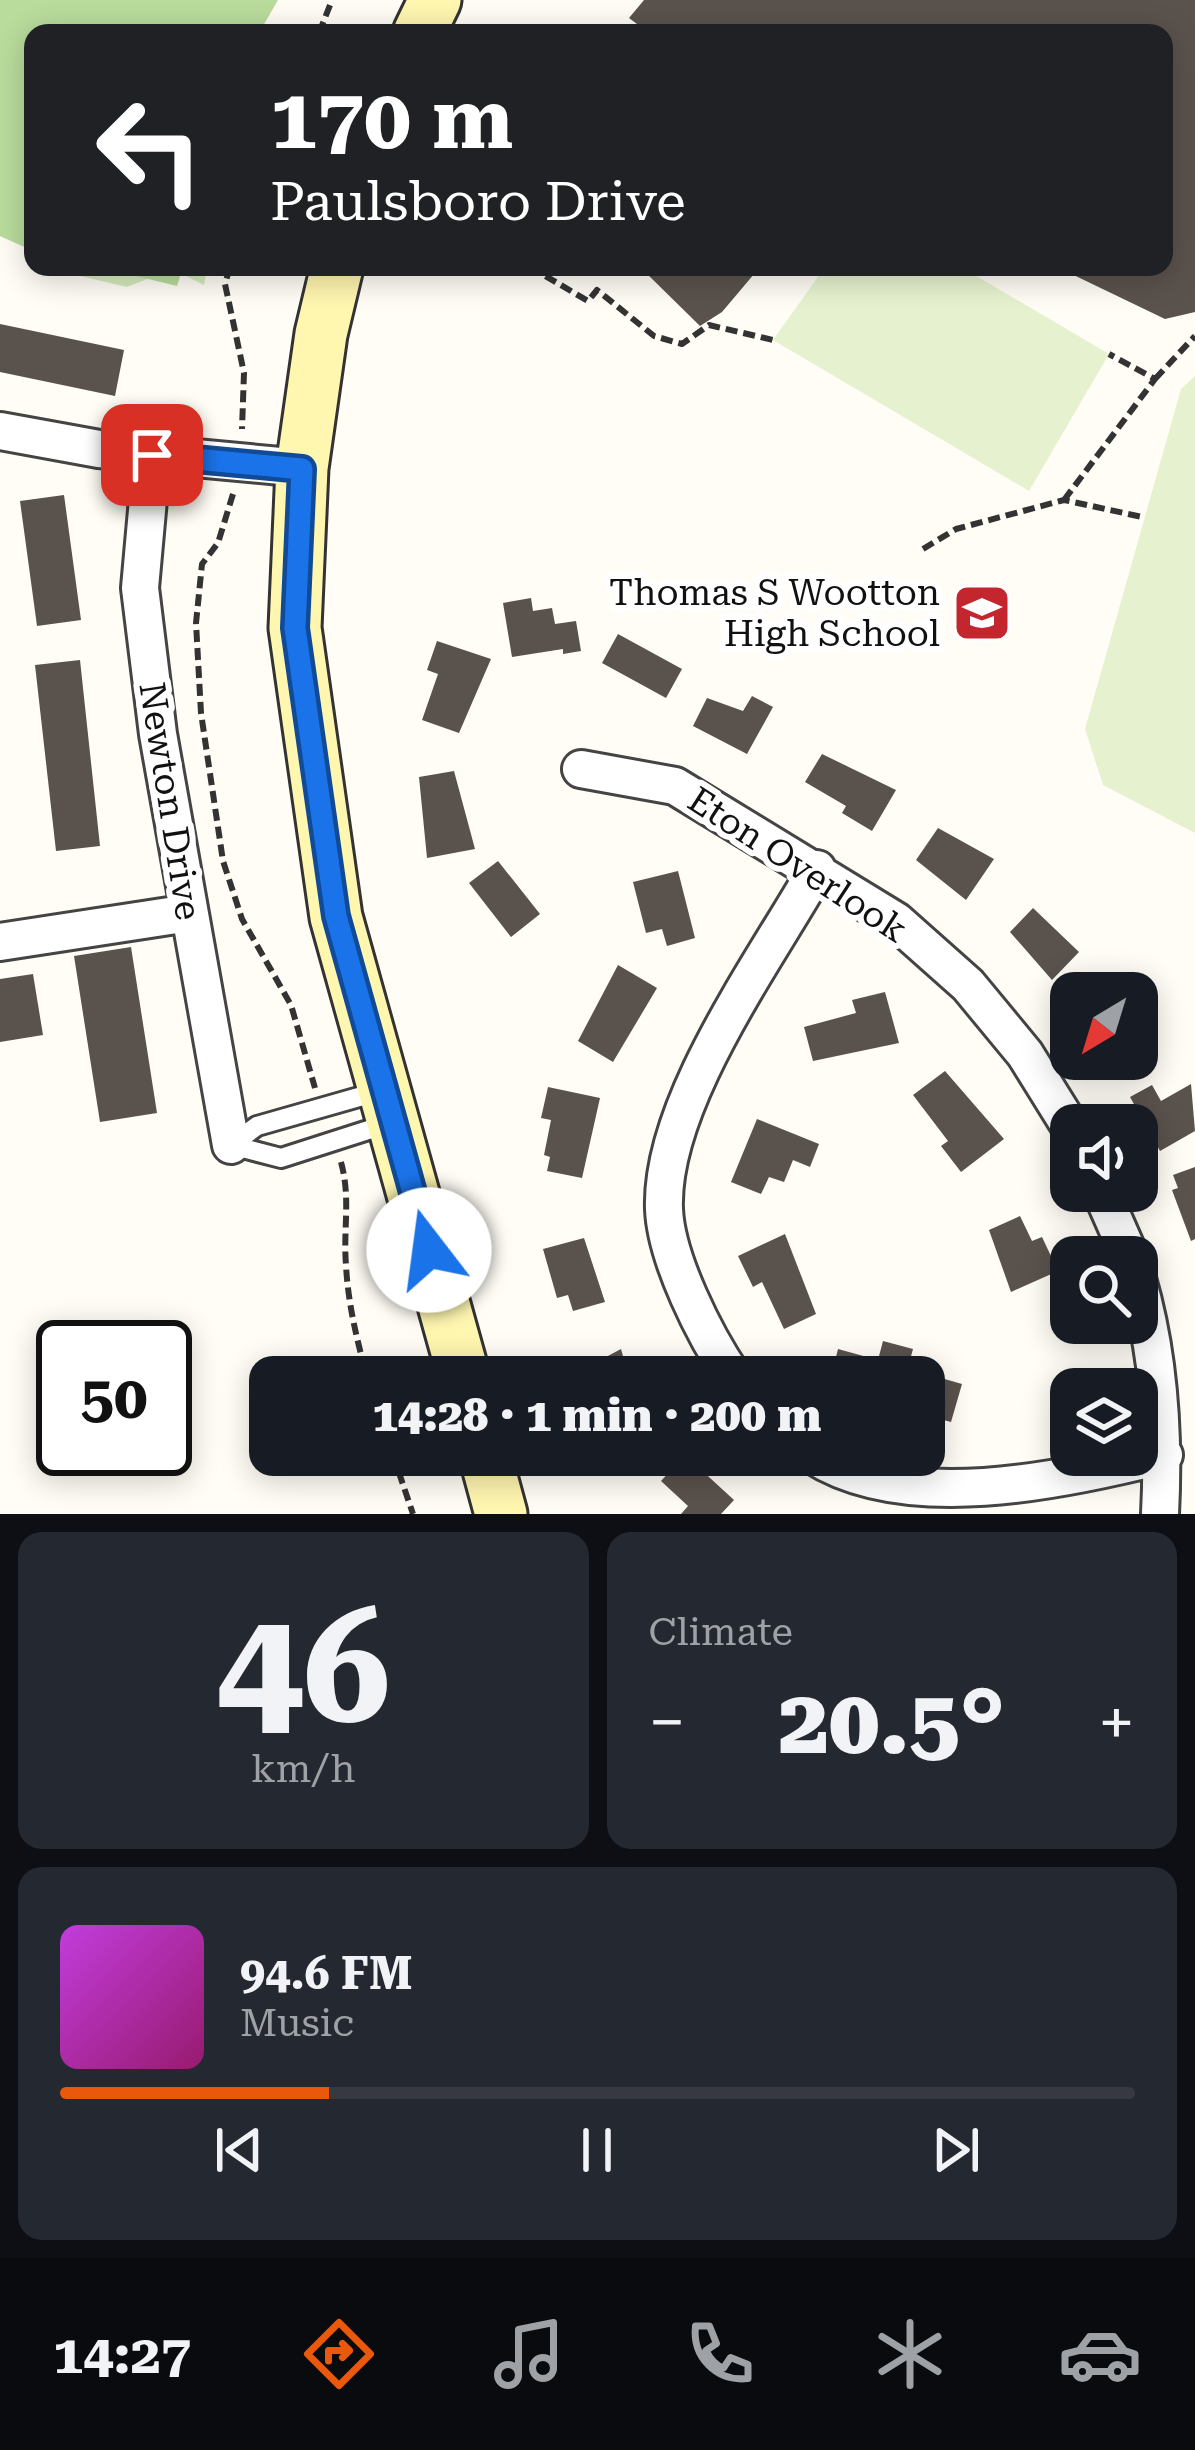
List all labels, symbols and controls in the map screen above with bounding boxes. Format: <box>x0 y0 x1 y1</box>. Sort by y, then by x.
text: 170 m <box>270 70 513 168</box>
icon: left <box>72 72 228 228</box>
text: Paulsboro Drive <box>270 170 686 233</box>
pin <box>101 404 203 506</box>
icon: arrive <box>119 422 185 488</box>
place label: Thomas S Wootton High School <box>609 572 940 655</box>
school or university icon: Thomas S Wootton High School <box>951 582 1013 644</box>
street label: Newton Drive <box>130 679 210 923</box>
street label: Eton Overlook <box>680 779 915 951</box>
north arrow <box>1050 972 1158 1080</box>
map controls <box>1050 972 1158 1476</box>
button: sound <box>1050 1104 1158 1212</box>
position arrow <box>366 1187 492 1313</box>
button: search <box>1050 1236 1158 1344</box>
speed limit sign: 50 <box>36 1320 192 1476</box>
button: layers <box>1050 1368 1158 1476</box>
text: 14:28 · 1 min · 200 m <box>373 1389 821 1442</box>
text: 46 <box>216 1576 391 1759</box>
text: Climate <box>649 1609 793 1655</box>
text: 20.5° <box>779 1670 1005 1775</box>
text: − <box>649 1684 685 1761</box>
text: + <box>1098 1684 1135 1761</box>
text: km/h <box>251 1746 355 1792</box>
text: 94.6 FM <box>240 1947 412 2000</box>
text: Music <box>240 2000 354 2046</box>
icon: previous <box>206 2117 272 2183</box>
icon: pause <box>564 2117 630 2183</box>
icon: next <box>923 2117 989 2183</box>
icon: directions <box>297 2312 381 2396</box>
icon: music <box>487 2312 571 2396</box>
icon: phone <box>678 2312 762 2396</box>
icon: climate <box>868 2312 952 2396</box>
icon: car <box>1058 2312 1142 2396</box>
text: 14:27 <box>53 2323 191 2386</box>

